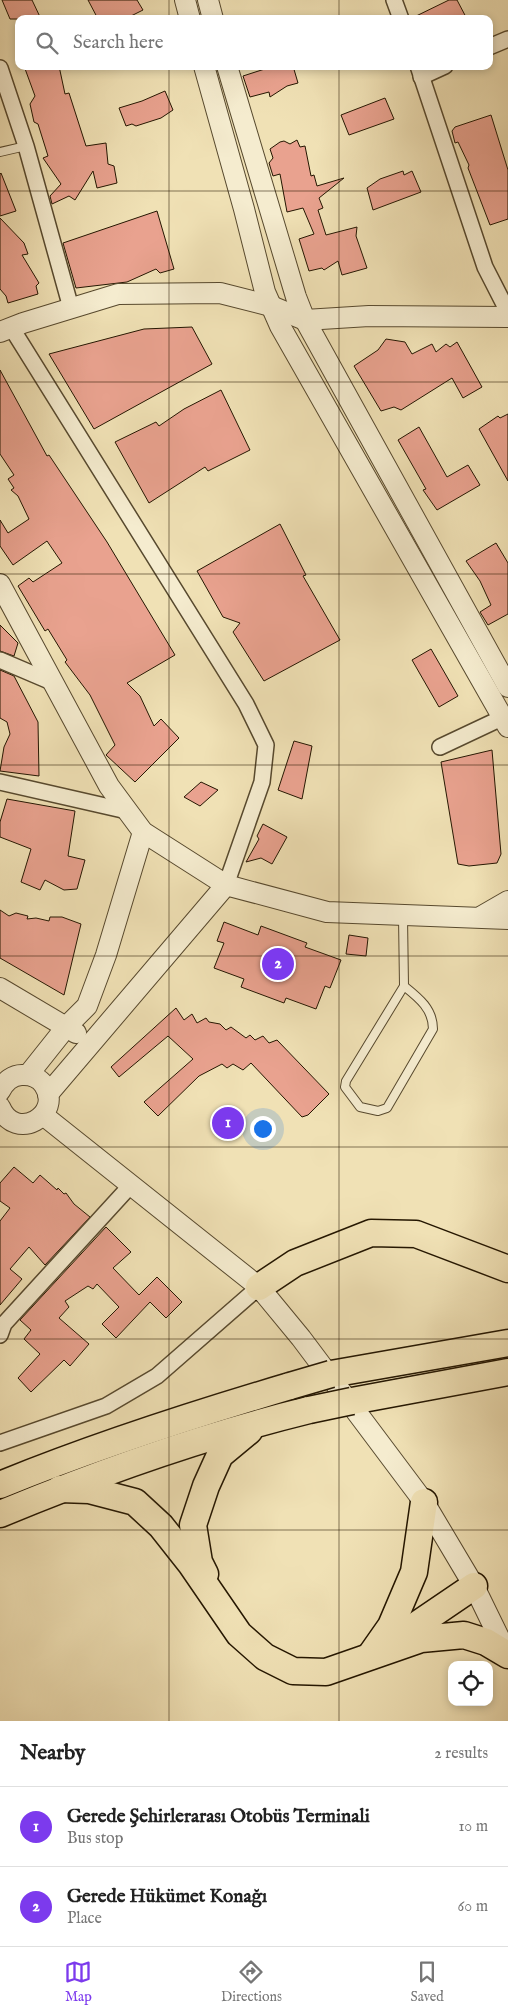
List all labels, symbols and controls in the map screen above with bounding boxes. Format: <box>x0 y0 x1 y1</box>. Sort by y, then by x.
search box <box>15 15 493 70</box>
icon: search <box>33 29 61 57</box>
text: Search here <box>73 31 164 55</box>
pin: 2 <box>262 945 294 983</box>
pin: 1 <box>212 1104 244 1142</box>
your location <box>250 1116 276 1142</box>
map controls <box>448 1661 493 1706</box>
button: locate <box>448 1661 493 1706</box>
text: Nearby <box>20 1740 85 1767</box>
text: 2 results <box>434 1744 488 1764</box>
text: Gerede Şehirlerarası Otobüs Terminali <box>67 1805 370 1829</box>
text: 1 <box>33 1817 39 1837</box>
text: 10 m <box>458 1817 488 1837</box>
text: Bus stop <box>67 1829 123 1849</box>
text: Gerede Hükümet Konağı <box>67 1885 267 1909</box>
text: 2 <box>32 1897 40 1917</box>
text: 60 m <box>458 1897 488 1917</box>
text: Place <box>67 1909 102 1929</box>
tab: Map <box>64 1958 92 2006</box>
tab: Directions <box>221 1958 282 2006</box>
tab: Saved <box>411 1958 444 2006</box>

